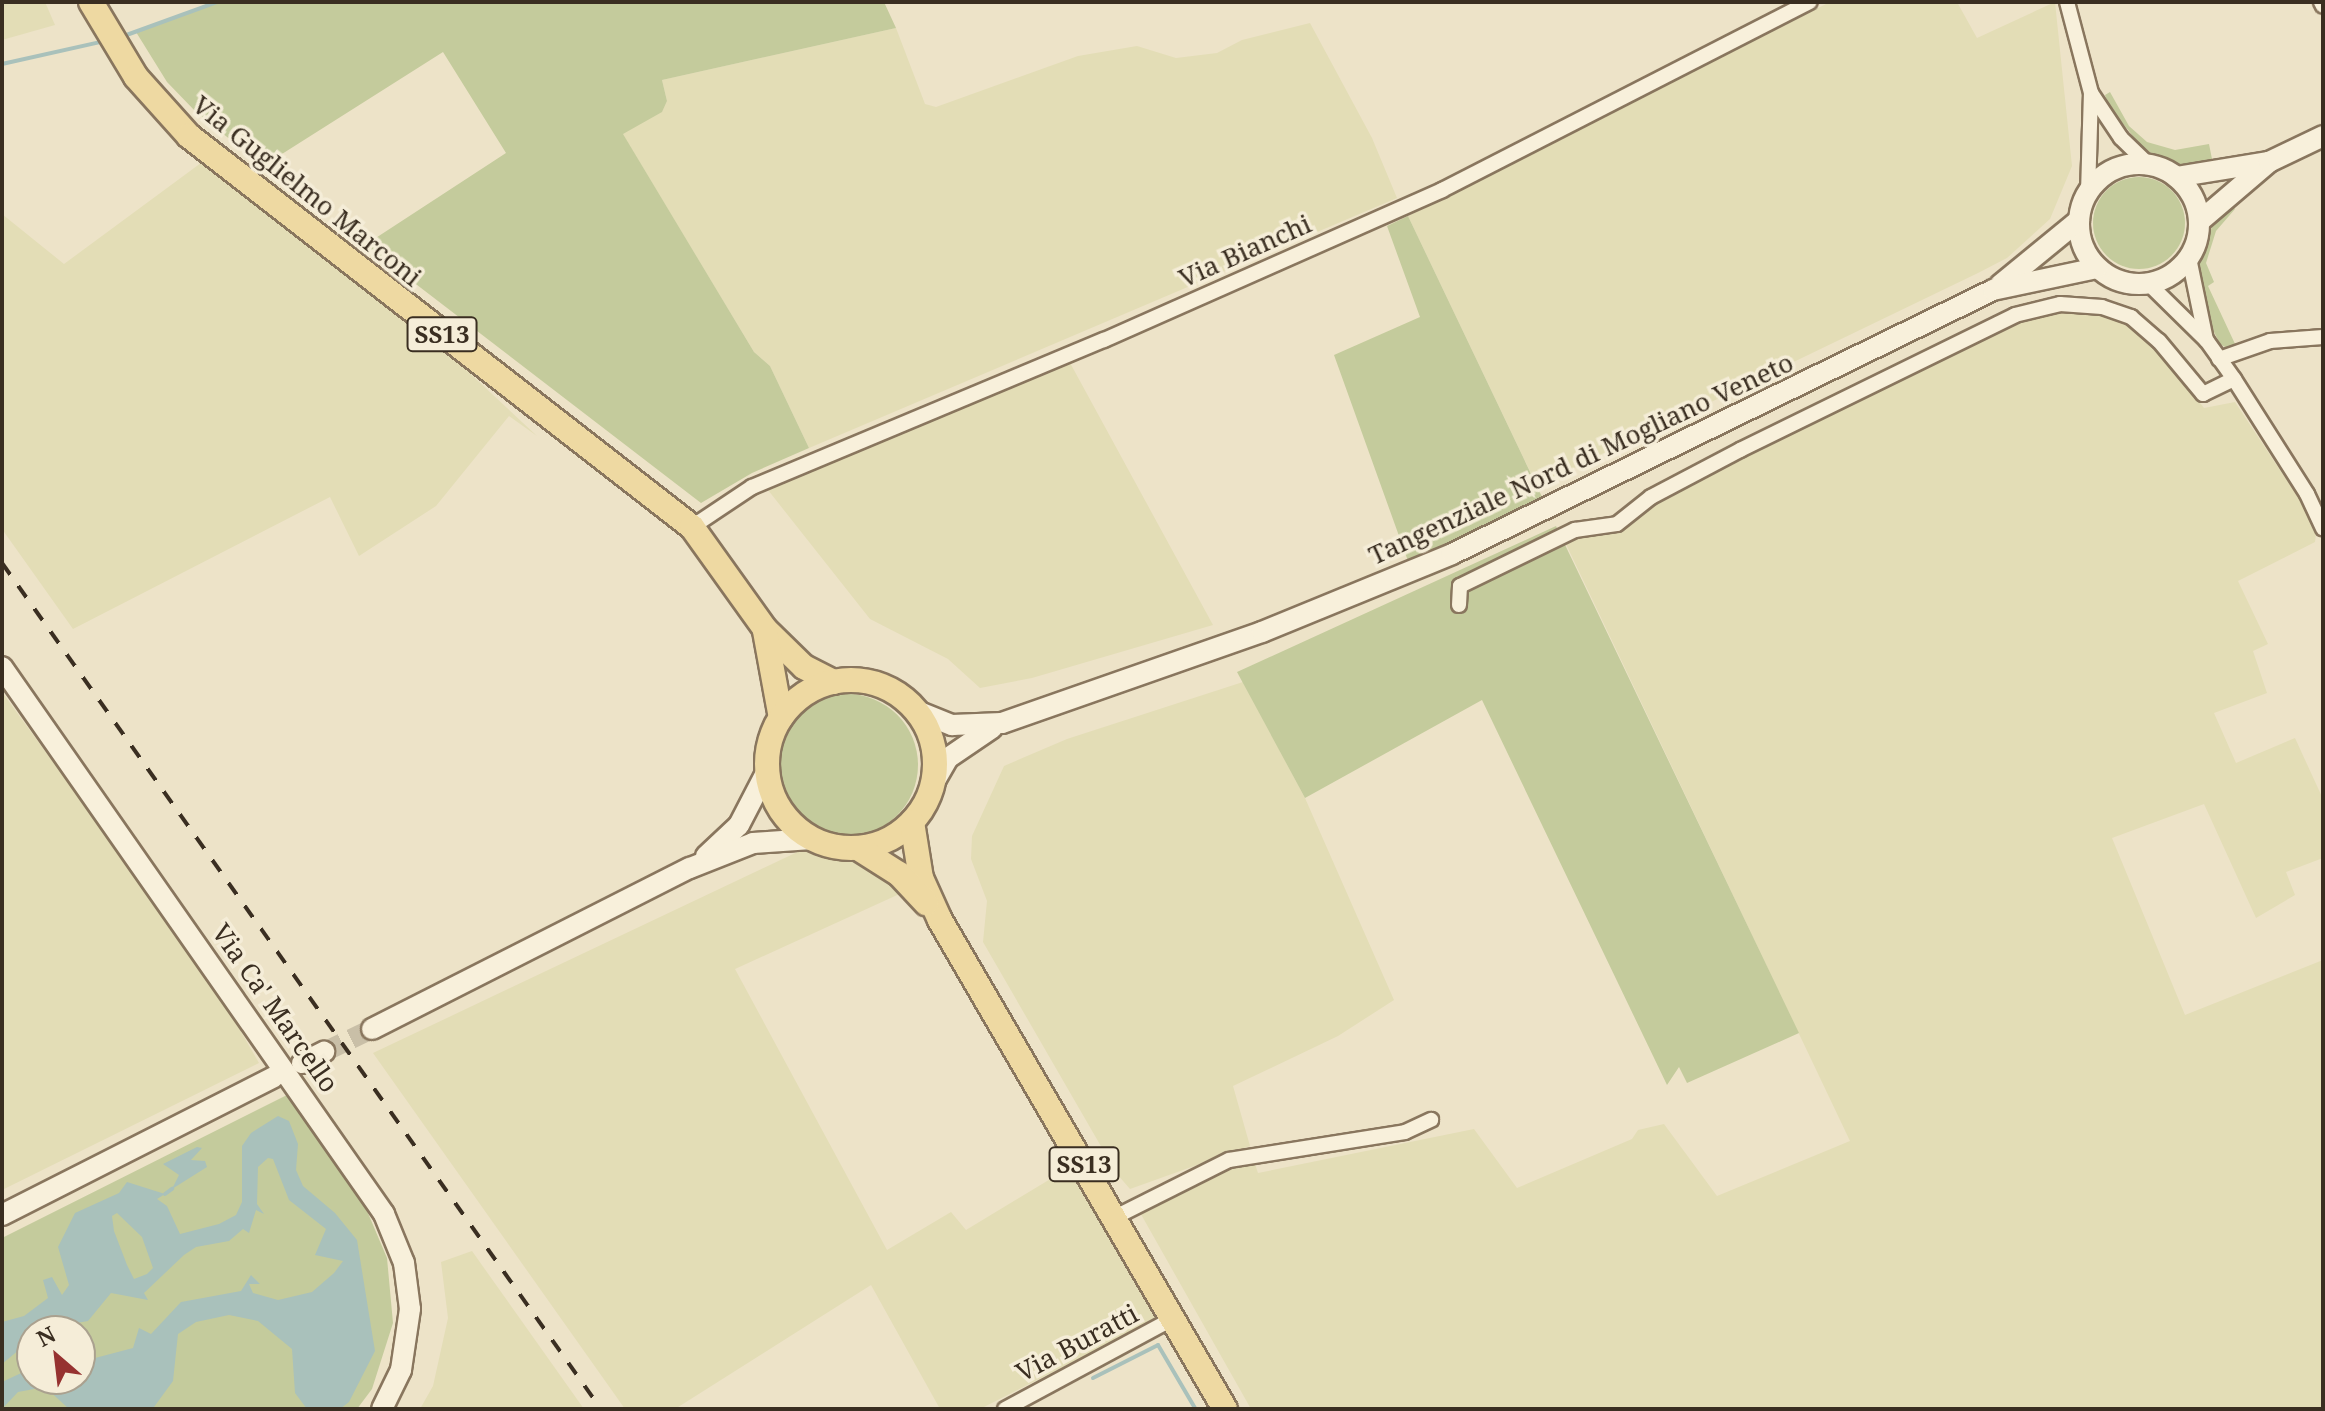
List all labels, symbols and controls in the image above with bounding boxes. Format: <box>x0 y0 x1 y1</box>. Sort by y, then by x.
street label: Via Guglielmo Marconi <box>186 89 428 293</box>
street label: Via Bianchi <box>1174 208 1316 294</box>
road number: SS13 <box>406 314 478 354</box>
street label: Tangenziale Nord di Mogliano Veneto <box>1364 347 1798 571</box>
street label: Via Ca' Marcello <box>205 918 345 1098</box>
road number: SS13 <box>1048 1144 1120 1184</box>
street label: Via Buratti <box>1011 1298 1143 1388</box>
north arrow <box>16 1315 96 1395</box>
text: N <box>31 1318 60 1353</box>

